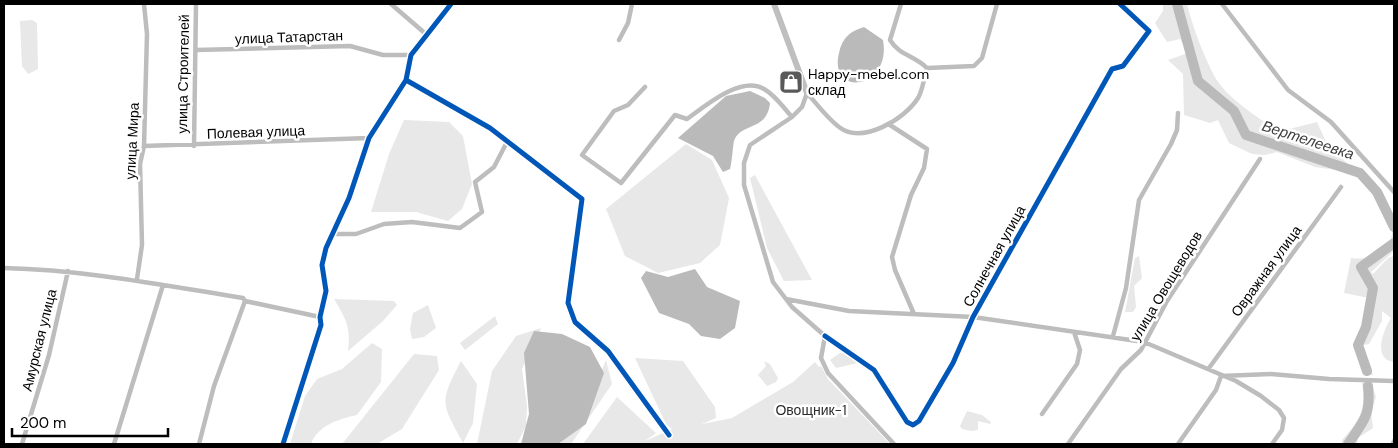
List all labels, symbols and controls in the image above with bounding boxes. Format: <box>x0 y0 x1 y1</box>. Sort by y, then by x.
street label: улица Строителей <box>173 14 193 134</box>
street label: улица Татарстан <box>235 26 343 48</box>
place label: Happy-mebel.com склад <box>808 65 929 99</box>
shop icon: Happy-mebel.com склад <box>778 69 804 95</box>
street label: улица Мира <box>121 102 143 180</box>
water label: Вертелеевка <box>1260 116 1356 164</box>
street label: Полевая улица <box>207 121 306 143</box>
street label: Солнечная улица <box>959 202 1029 310</box>
street label: Овражная улица <box>1227 222 1305 320</box>
street label: улица Овощеводов <box>1126 228 1206 344</box>
street label: Амурская улица <box>18 287 60 393</box>
park label: Овощник-1 <box>775 401 847 419</box>
scale bar <box>12 406 169 438</box>
text: 200 m <box>20 413 66 433</box>

